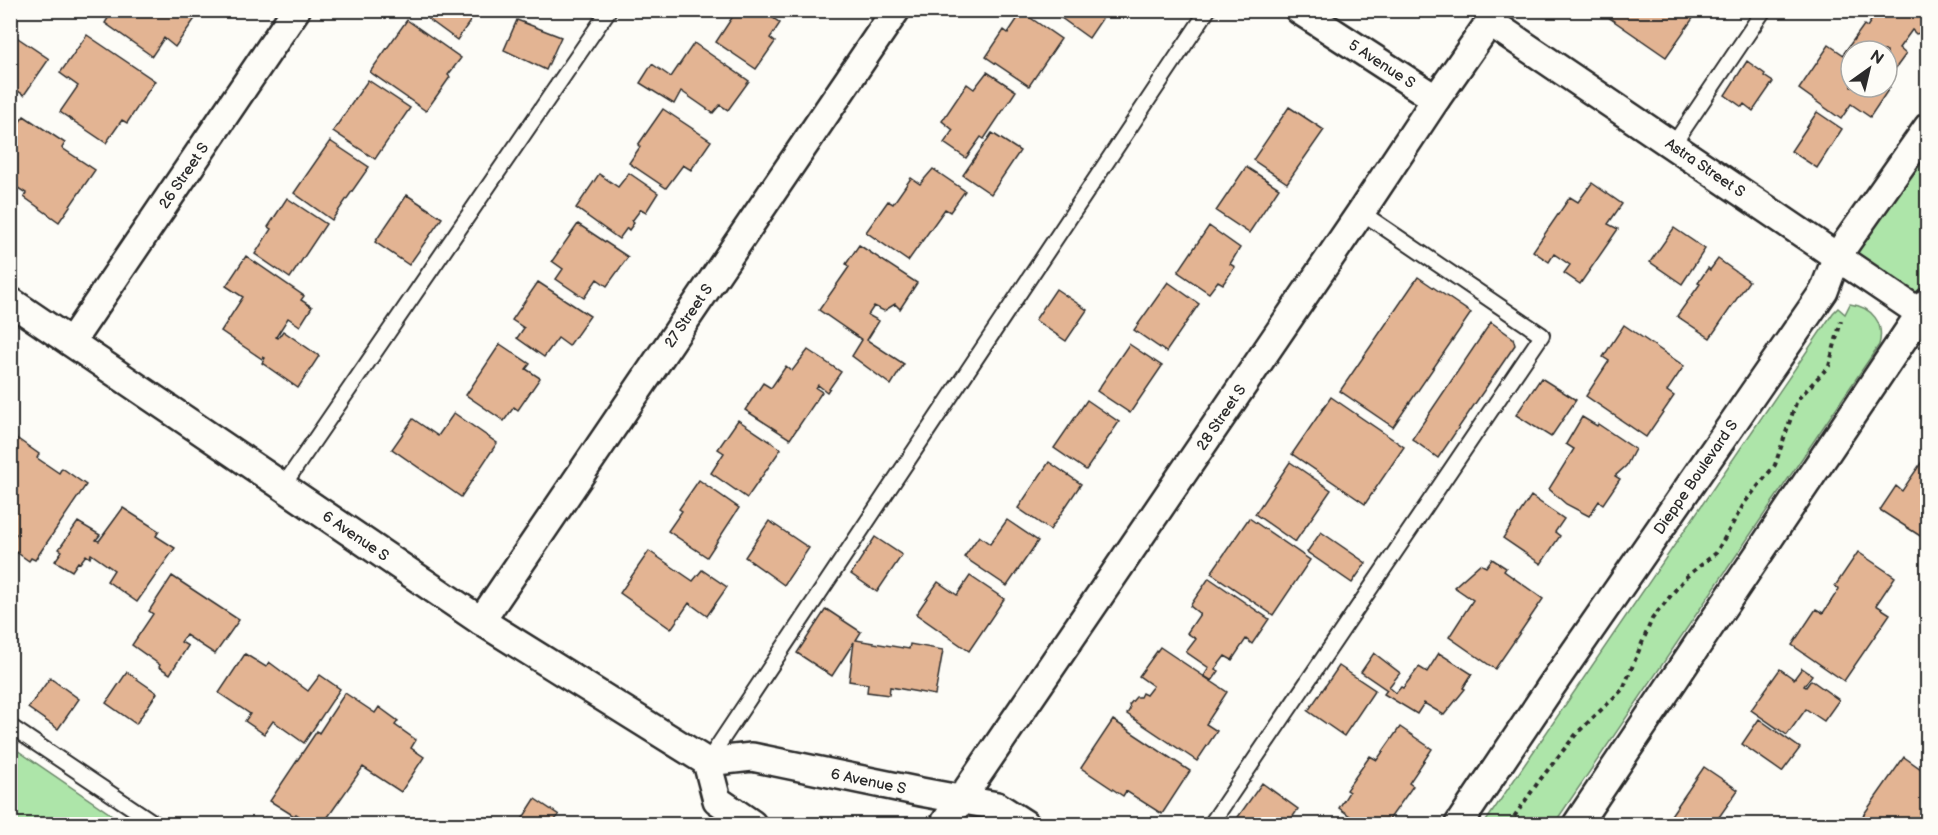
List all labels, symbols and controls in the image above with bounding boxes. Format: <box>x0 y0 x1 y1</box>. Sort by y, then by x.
street label: 5 Avenue S <box>1345 36 1419 93</box>
north arrow <box>1839 39 1899 99</box>
text: N <box>1866 47 1887 69</box>
street label: Astra Street S <box>1662 134 1749 202</box>
street label: 26 Street S <box>155 139 213 213</box>
street label: 27 Street S <box>660 280 717 352</box>
street label: 28 Street S <box>1192 381 1251 454</box>
street label: Dieppe Boulevard S <box>1650 416 1742 538</box>
street label: 6 Avenue S <box>319 507 392 566</box>
street label: 6 Avenue S <box>829 765 908 799</box>

